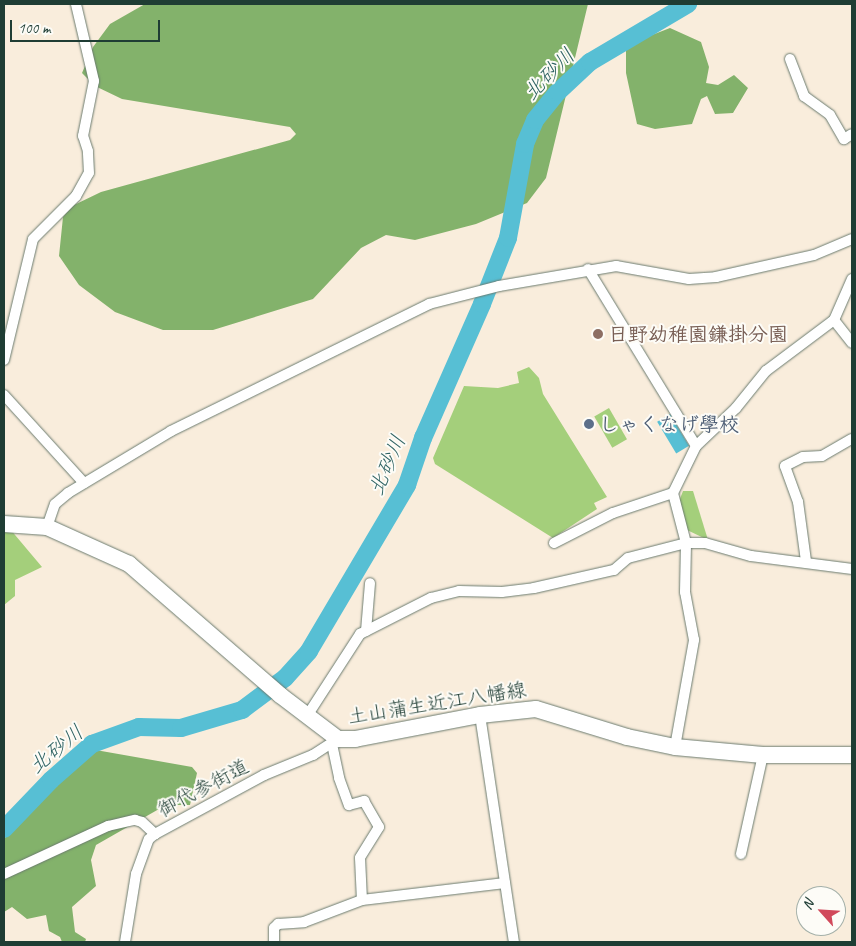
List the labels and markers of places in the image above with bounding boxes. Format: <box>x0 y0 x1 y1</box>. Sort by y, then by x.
place label: 日野幼稚園鎌掛分園 <box>608 322 788 346</box>
marker: 日野幼稚園鎌掛分園 <box>592 328 604 340</box>
place label: しゃくなげ學校 <box>599 412 739 436</box>
marker: しゃくなげ學校 <box>583 418 595 430</box>

